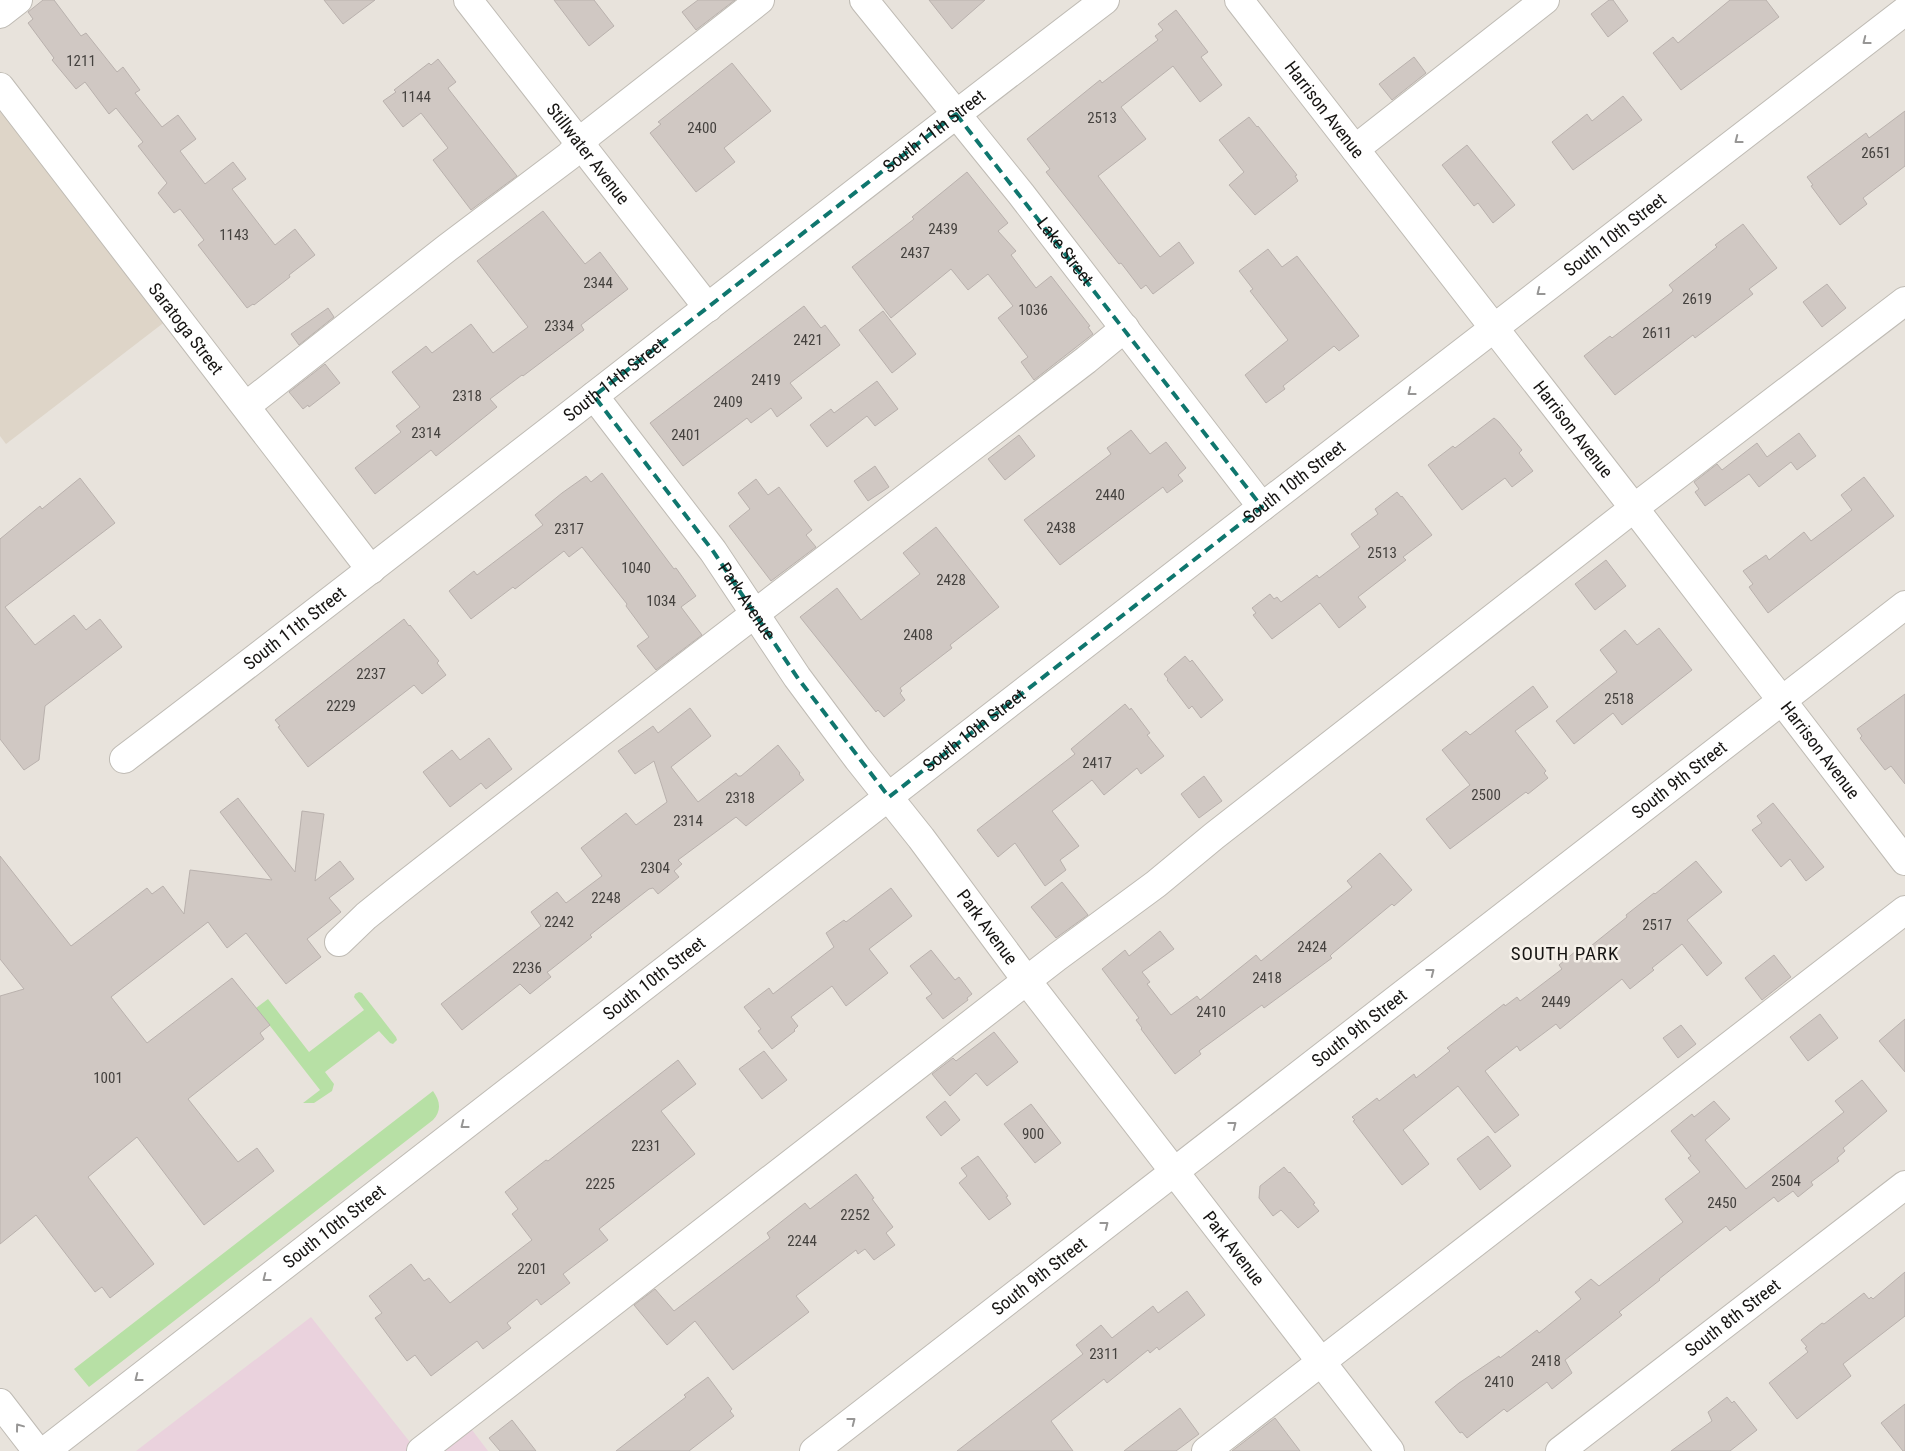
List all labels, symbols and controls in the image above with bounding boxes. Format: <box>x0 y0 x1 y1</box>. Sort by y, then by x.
one-way arrow <box>1863 35 1872 43</box>
house number: 1211 <box>66 52 96 70</box>
street label: Harrison Avenue <box>1281 57 1369 162</box>
street label: South 11th Street <box>879 85 989 177</box>
house number: 1144 <box>401 88 431 106</box>
street label: Stillwater Avenue <box>542 99 634 208</box>
house number: 2513 <box>1087 109 1117 127</box>
house number: 2400 <box>687 119 717 137</box>
one-way arrow <box>1734 134 1744 143</box>
house number: 2651 <box>1861 144 1891 162</box>
street label: South 10th Street <box>1559 188 1670 280</box>
street label: Lake Street <box>1033 213 1098 289</box>
house number: 2439 <box>928 220 958 238</box>
house number: 1143 <box>219 226 249 244</box>
house number: 2437 <box>900 244 930 262</box>
house number: 2344 <box>583 274 613 292</box>
street label: Saratoga Street <box>144 279 228 379</box>
one-way arrow <box>1537 287 1546 295</box>
house number: 2619 <box>1682 290 1712 308</box>
house number: 1036 <box>1018 301 1048 319</box>
house number: 2334 <box>544 317 574 335</box>
house number: 2611 <box>1642 324 1672 342</box>
house number: 2421 <box>793 331 823 349</box>
street label: South 11th Street <box>559 333 669 426</box>
house number: 2419 <box>751 371 781 389</box>
street label: Harrison Avenue <box>1529 377 1617 482</box>
one-way arrow <box>1407 386 1417 395</box>
house number: 2318 <box>452 387 482 405</box>
house number: 2409 <box>713 393 743 411</box>
house number: 2314 <box>411 424 441 442</box>
house number: 2401 <box>671 426 701 444</box>
street label: South 10th Street <box>1239 436 1349 528</box>
house number: 2440 <box>1095 486 1125 504</box>
house number: 2438 <box>1046 519 1076 537</box>
house number: 2317 <box>554 520 584 538</box>
house number: 2513 <box>1367 544 1397 562</box>
house number: 1040 <box>621 559 651 577</box>
street label: Park Avenue <box>714 559 780 644</box>
house number: 2428 <box>936 571 966 589</box>
street label: South 11th Street <box>239 582 350 674</box>
house number: 1034 <box>646 592 676 610</box>
house number: 2408 <box>903 626 933 644</box>
house number: 2237 <box>356 665 386 683</box>
street label: South 10th Street <box>919 684 1029 776</box>
house number: 2518 <box>1604 690 1634 708</box>
house number: 2229 <box>326 697 356 715</box>
street label: Harrison Avenue <box>1777 697 1864 803</box>
street label: South 9th Street <box>1627 736 1731 823</box>
house number: 2417 <box>1082 754 1112 772</box>
house number: 2500 <box>1471 786 1501 804</box>
house number: 2318 <box>725 789 755 807</box>
house number: 2314 <box>673 812 703 830</box>
house number: 2304 <box>640 859 670 877</box>
street label: Park Avenue <box>953 885 1022 968</box>
house number: 2248 <box>591 889 621 907</box>
house number: 2242 <box>544 913 574 931</box>
house number: 2517 <box>1642 916 1672 934</box>
street label: South 10th Street <box>599 932 709 1024</box>
house number: 2424 <box>1297 938 1327 956</box>
district label: SOUTH PARK <box>1511 942 1619 965</box>
house number: 2236 <box>512 959 542 977</box>
house number: 2418 <box>1252 969 1282 987</box>
one-way arrow <box>1425 970 1434 978</box>
street label: South 9th Street <box>1307 984 1411 1071</box>
house number: 2449 <box>1541 993 1571 1011</box>
house number: 2410 <box>1196 1003 1226 1021</box>
house number: 1001 <box>93 1069 123 1087</box>
one-way arrow <box>461 1120 470 1128</box>
one-way arrow <box>1228 1122 1237 1131</box>
house number: 900 <box>1022 1125 1044 1143</box>
house number: 2231 <box>631 1137 661 1155</box>
house number: 2504 <box>1771 1172 1801 1190</box>
house number: 2225 <box>585 1175 615 1193</box>
street label: South 10th Street <box>279 1180 389 1272</box>
house number: 2450 <box>1707 1194 1737 1212</box>
house number: 2252 <box>840 1206 870 1224</box>
street label: Park Avenue <box>1199 1207 1269 1289</box>
one-way arrow <box>1099 1222 1109 1231</box>
house number: 2244 <box>787 1232 817 1250</box>
street label: South 9th Street <box>987 1233 1091 1319</box>
house number: 2201 <box>517 1260 547 1278</box>
one-way arrow <box>263 1273 272 1281</box>
street label: South 8th Street <box>1681 1274 1784 1361</box>
house number: 2311 <box>1089 1345 1119 1363</box>
house number: 2418 <box>1531 1352 1561 1370</box>
one-way arrow <box>135 1373 144 1381</box>
house number: 2410 <box>1484 1373 1514 1391</box>
one-way arrow <box>847 1418 856 1427</box>
one-way arrow <box>16 1424 24 1433</box>

